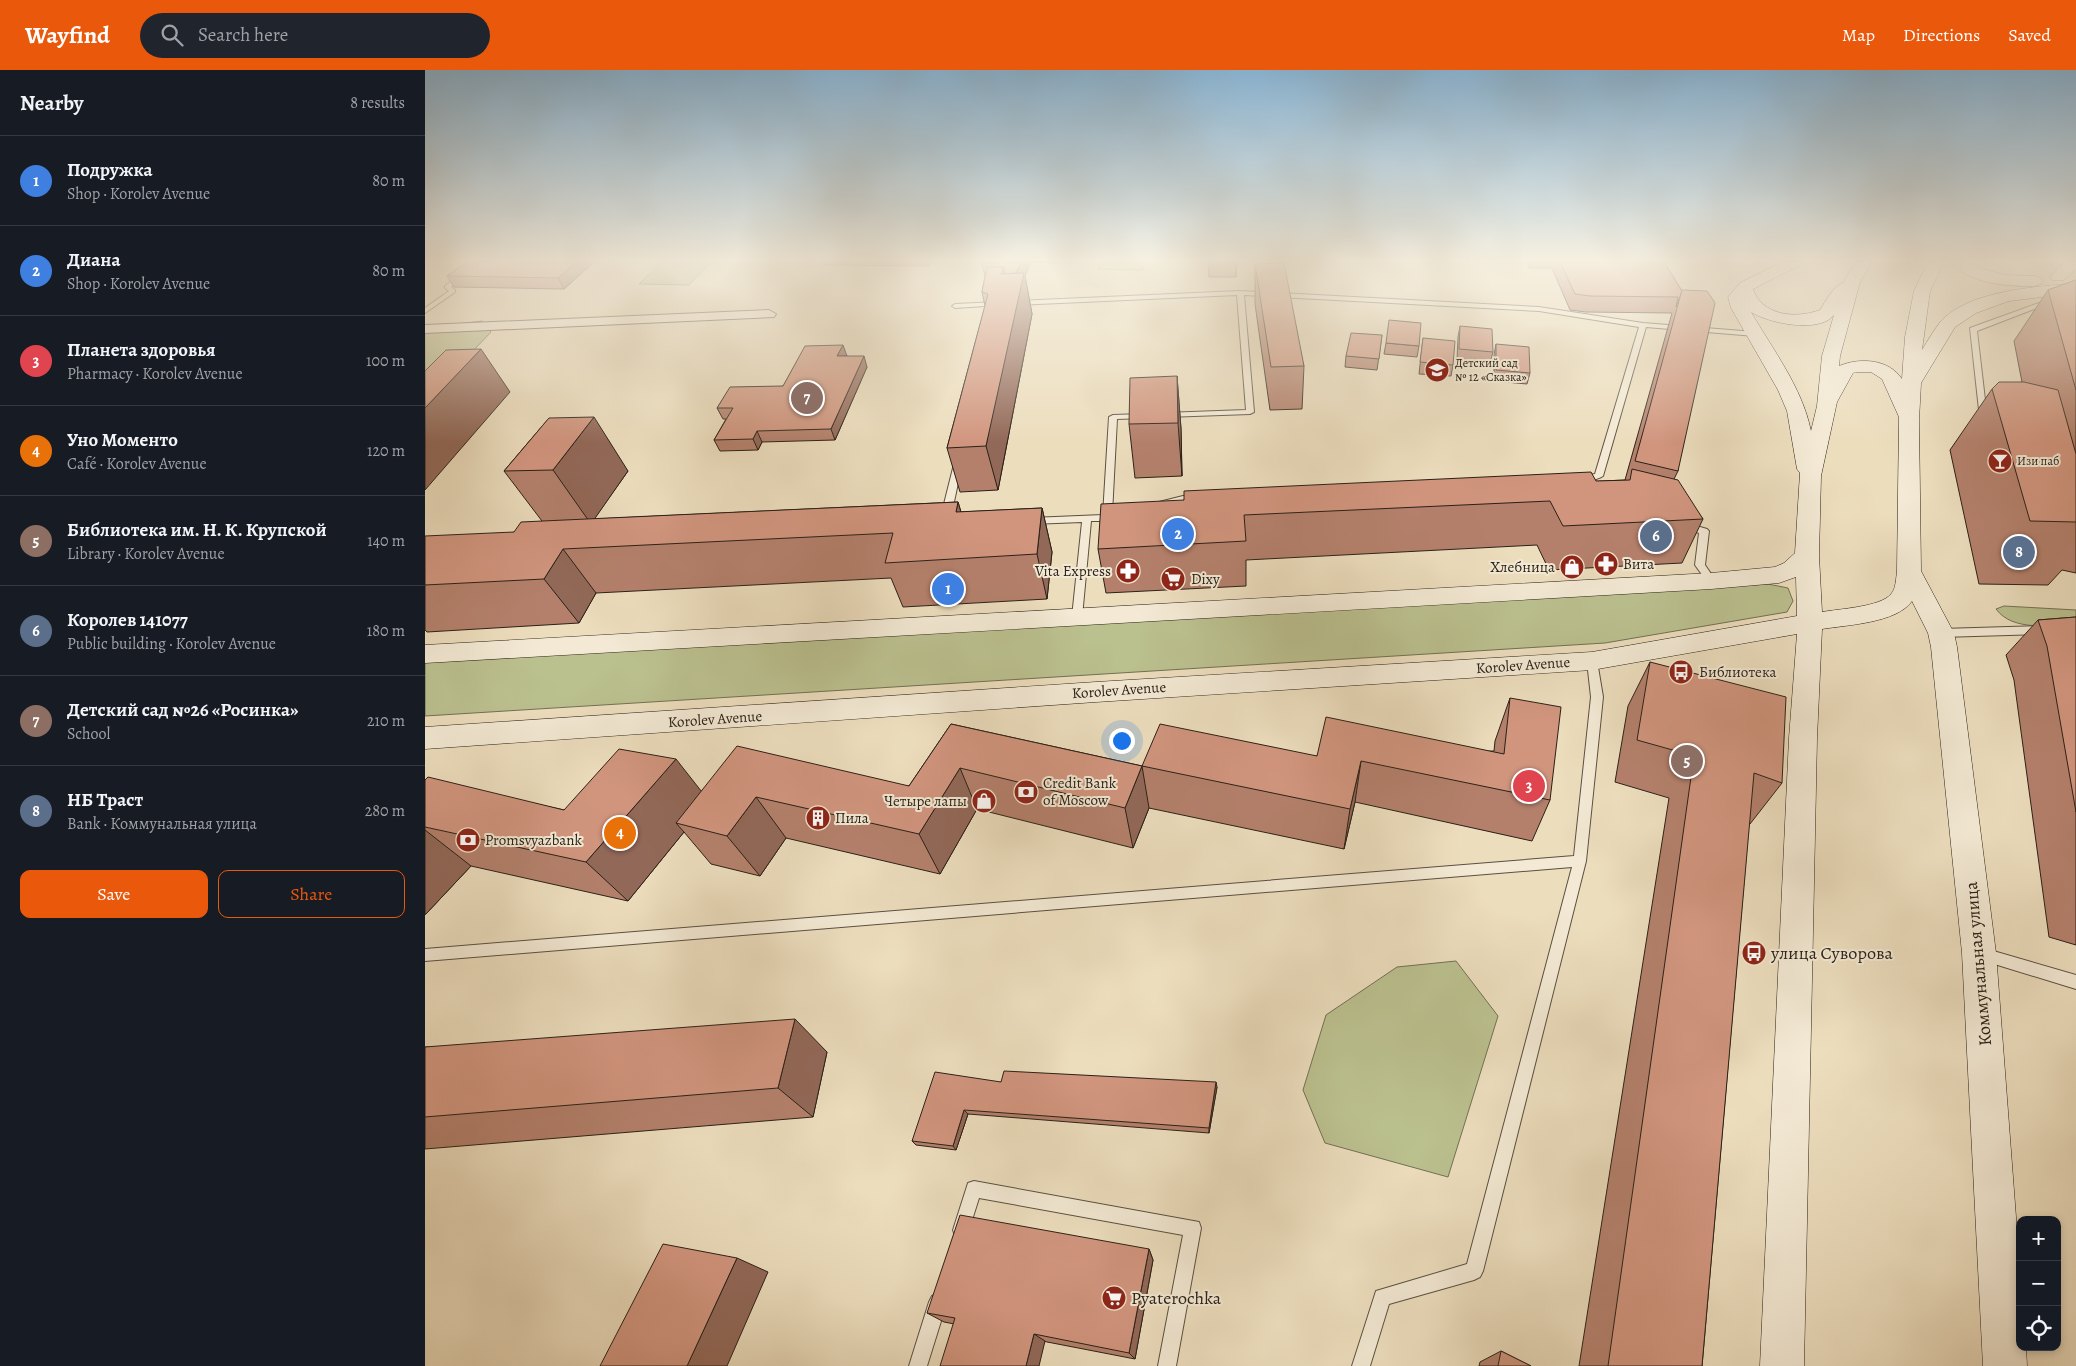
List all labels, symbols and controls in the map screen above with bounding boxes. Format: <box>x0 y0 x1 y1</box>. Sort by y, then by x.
search box <box>140 13 490 58</box>
text: Wayfind <box>25 19 110 51</box>
icon: search <box>158 21 186 49</box>
text: Search here <box>198 22 288 48</box>
text: Map <box>1842 23 1875 47</box>
text: Directions <box>1903 23 1980 47</box>
text: Saved <box>2008 23 2051 47</box>
text: Nearby <box>20 89 83 117</box>
text: 8 results <box>350 92 405 114</box>
text: Подружка <box>67 157 153 183</box>
text: 1 <box>33 170 39 192</box>
text: 80 m <box>372 170 405 192</box>
text: Shop · Korolev Avenue <box>67 183 210 205</box>
text: Диана <box>67 247 121 273</box>
text: 2 <box>32 260 40 282</box>
text: 80 m <box>372 260 405 282</box>
text: Shop · Korolev Avenue <box>67 273 210 295</box>
text: Планета здоровья <box>67 337 216 363</box>
text: 3 <box>33 350 39 372</box>
text: 100 m <box>366 350 405 372</box>
place label: Детский сад № 12 «Сказка» <box>1455 355 1527 385</box>
school or university icon: Детский сад № 12 «Сказка» <box>1424 357 1450 383</box>
text: Pharmacy · Korolev Avenue <box>67 363 243 385</box>
pin: 7 <box>791 379 823 417</box>
text: Уно Моменто <box>67 427 178 453</box>
text: 4 <box>32 440 40 462</box>
text: 120 m <box>367 440 405 462</box>
bar icon: Изи паб <box>1987 448 2013 474</box>
text: Café · Korolev Avenue <box>67 453 207 475</box>
place label: Изи паб <box>2017 453 2059 469</box>
pin: 2 <box>1162 515 1194 553</box>
text: Библиотека им. Н. К. Крупской <box>67 517 327 543</box>
pin: 6 <box>1640 517 1672 555</box>
text: 5 <box>33 530 39 552</box>
text: 140 m <box>367 530 405 552</box>
pin: 8 <box>2003 533 2035 571</box>
text: Library · Korolev Avenue <box>67 543 225 565</box>
pharmacy icon: Вита <box>1593 551 1619 577</box>
shop icon: Хлебница <box>1559 554 1585 580</box>
place label: Вита <box>1623 554 1654 574</box>
place label: Хлебница <box>1490 557 1555 577</box>
pharmacy icon: Vita Express <box>1115 558 1141 584</box>
place label: Vita Express <box>1034 561 1111 581</box>
supermarket icon: Dixy <box>1160 566 1186 592</box>
place label: Dixy <box>1191 569 1220 589</box>
pin: 1 <box>932 570 964 608</box>
text: Королев 141077 <box>67 607 188 633</box>
text: 6 <box>32 620 40 642</box>
text: 180 m <box>367 620 405 642</box>
text: Public building · Korolev Avenue <box>67 633 276 655</box>
street label: Korolev Avenue <box>1475 652 1571 678</box>
bus stop icon: Библиотека <box>1668 659 1694 685</box>
place label: Библиотека <box>1699 662 1776 682</box>
street label: Korolev Avenue <box>1071 677 1167 703</box>
text: Детский сад №26 «Росинка» <box>67 697 298 723</box>
street label: Korolev Avenue <box>667 706 763 732</box>
text: 7 <box>33 710 39 732</box>
text: 210 m <box>367 710 405 732</box>
text: School <box>67 723 110 745</box>
your location <box>1109 728 1135 754</box>
pin: 5 <box>1671 742 1703 780</box>
pin: 3 <box>1513 767 1545 805</box>
place label: Credit Bank of Moscow <box>1043 773 1117 810</box>
bank icon: Credit Bank of Moscow <box>1013 779 1039 805</box>
text: НБ Траст <box>67 787 143 813</box>
shop icon: Четыре лапы <box>971 788 997 814</box>
place label: Четыре лапы <box>884 791 967 811</box>
text: 8 <box>32 800 40 822</box>
text: 280 m <box>365 800 405 822</box>
building icon: Пила <box>805 805 831 831</box>
place label: Пила <box>835 808 869 828</box>
text: Bank · Коммунальная улица <box>67 813 257 835</box>
pin: 4 <box>604 814 636 852</box>
bank icon: Promsvyazbank <box>455 827 481 853</box>
place label: Promsvyazbank <box>485 830 583 850</box>
button: Save <box>20 870 208 918</box>
button: Share <box>218 870 405 918</box>
street label: Коммунальная улица <box>1959 880 1997 1047</box>
bus stop icon: улица Суворова <box>1741 940 1767 966</box>
place label: улица Суворова <box>1770 941 1894 965</box>
map controls <box>2016 1216 2061 1351</box>
button: + <box>2016 1216 2061 1261</box>
button: − <box>2016 1261 2061 1306</box>
supermarket icon: Pyaterochka <box>1101 1285 1127 1311</box>
place label: Pyaterochka <box>1131 1286 1222 1310</box>
button: locate <box>2016 1306 2061 1351</box>

